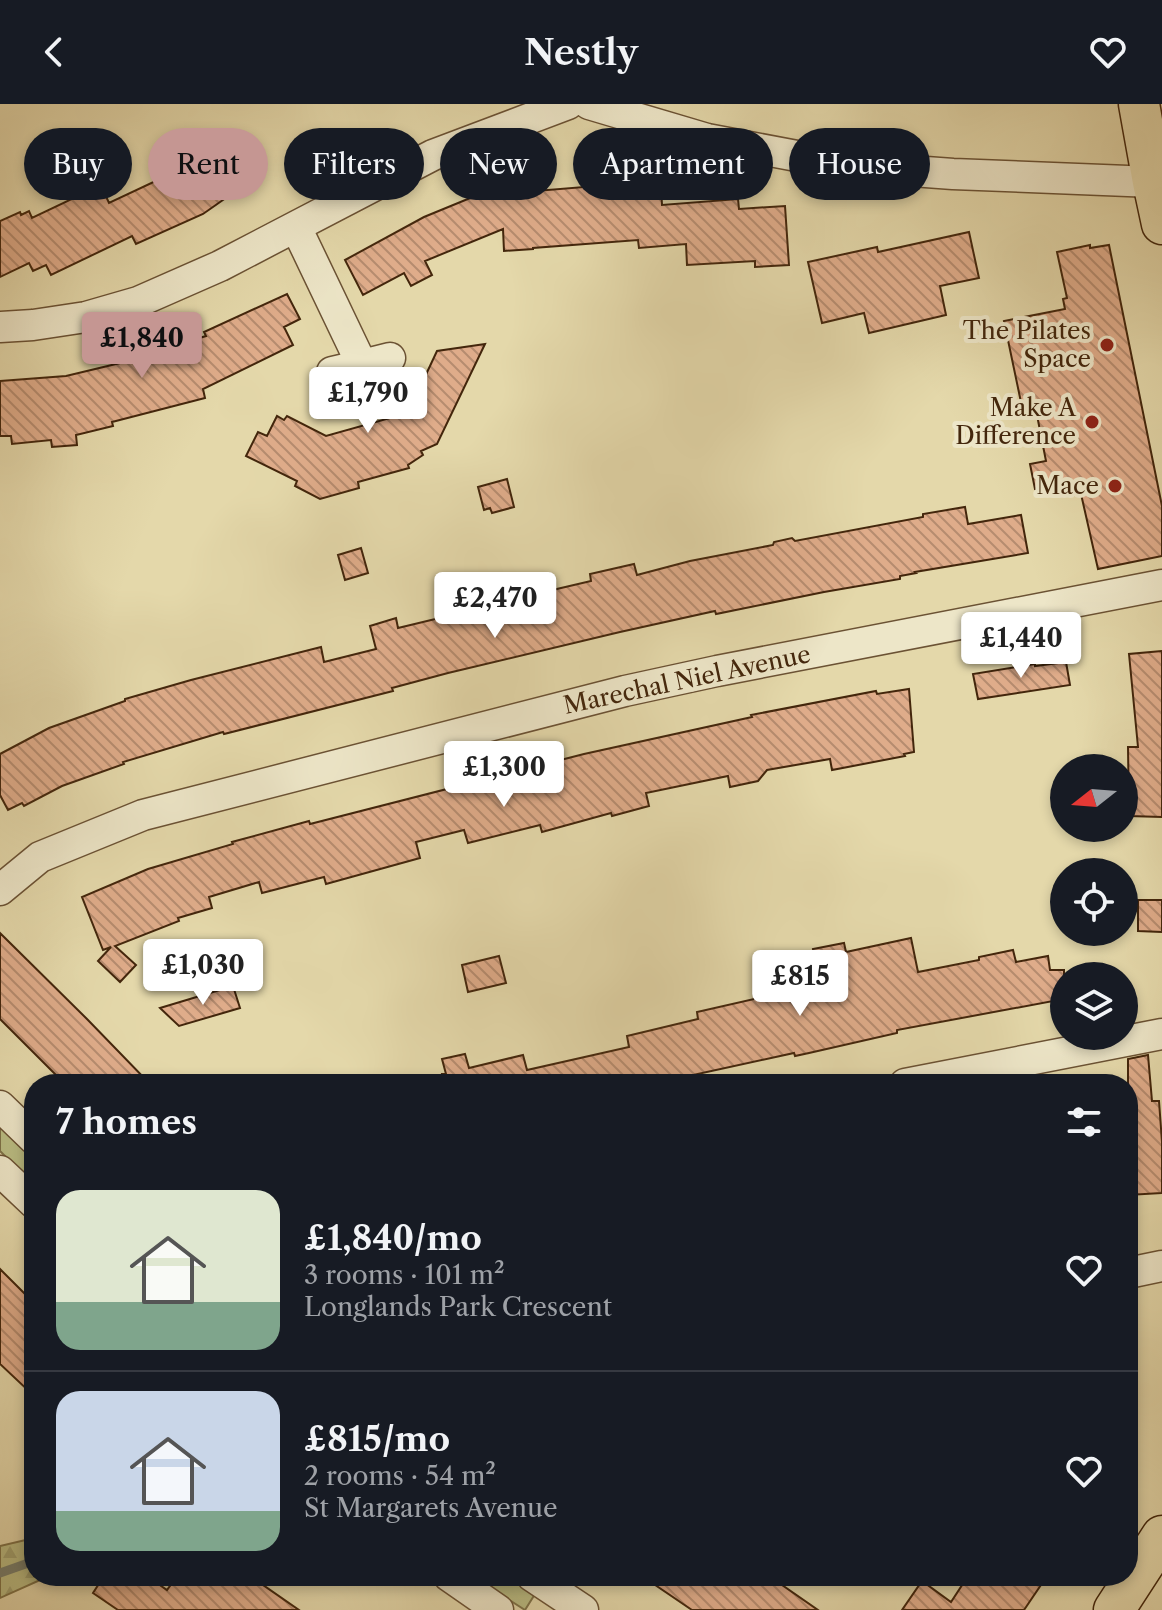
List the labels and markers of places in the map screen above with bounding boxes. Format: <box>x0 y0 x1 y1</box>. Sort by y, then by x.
pin: £1,840 <box>77 312 207 380</box>
place label: The Pilates Space <box>963 316 1091 373</box>
marker: The Pilates Space <box>1098 336 1116 354</box>
pin: £1,790 <box>303 367 433 435</box>
place label: Make A Difference <box>955 393 1077 450</box>
marker: Make A Difference <box>1083 413 1101 431</box>
place label: Mace <box>1036 471 1099 500</box>
marker: Mace <box>1106 477 1124 495</box>
pin: £2,470 <box>430 572 560 640</box>
pin: £1,440 <box>956 612 1086 680</box>
pin: £1,300 <box>439 741 569 809</box>
pin: £1,030 <box>138 939 268 1007</box>
pin: £815 <box>753 950 847 1018</box>

